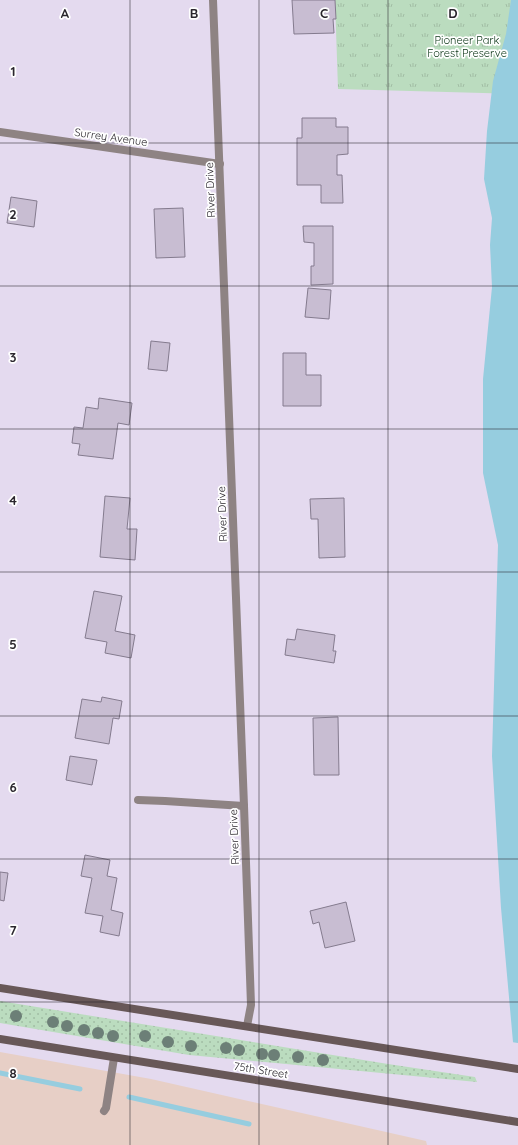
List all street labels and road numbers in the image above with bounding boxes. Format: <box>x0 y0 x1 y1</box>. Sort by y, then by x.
street label: Surrey Avenue <box>74 125 148 149</box>
street label: River Drive <box>202 162 218 218</box>
street label: River Drive <box>214 486 230 542</box>
street label: River Drive <box>226 809 242 865</box>
street label: 75th Street <box>233 1059 289 1081</box>

